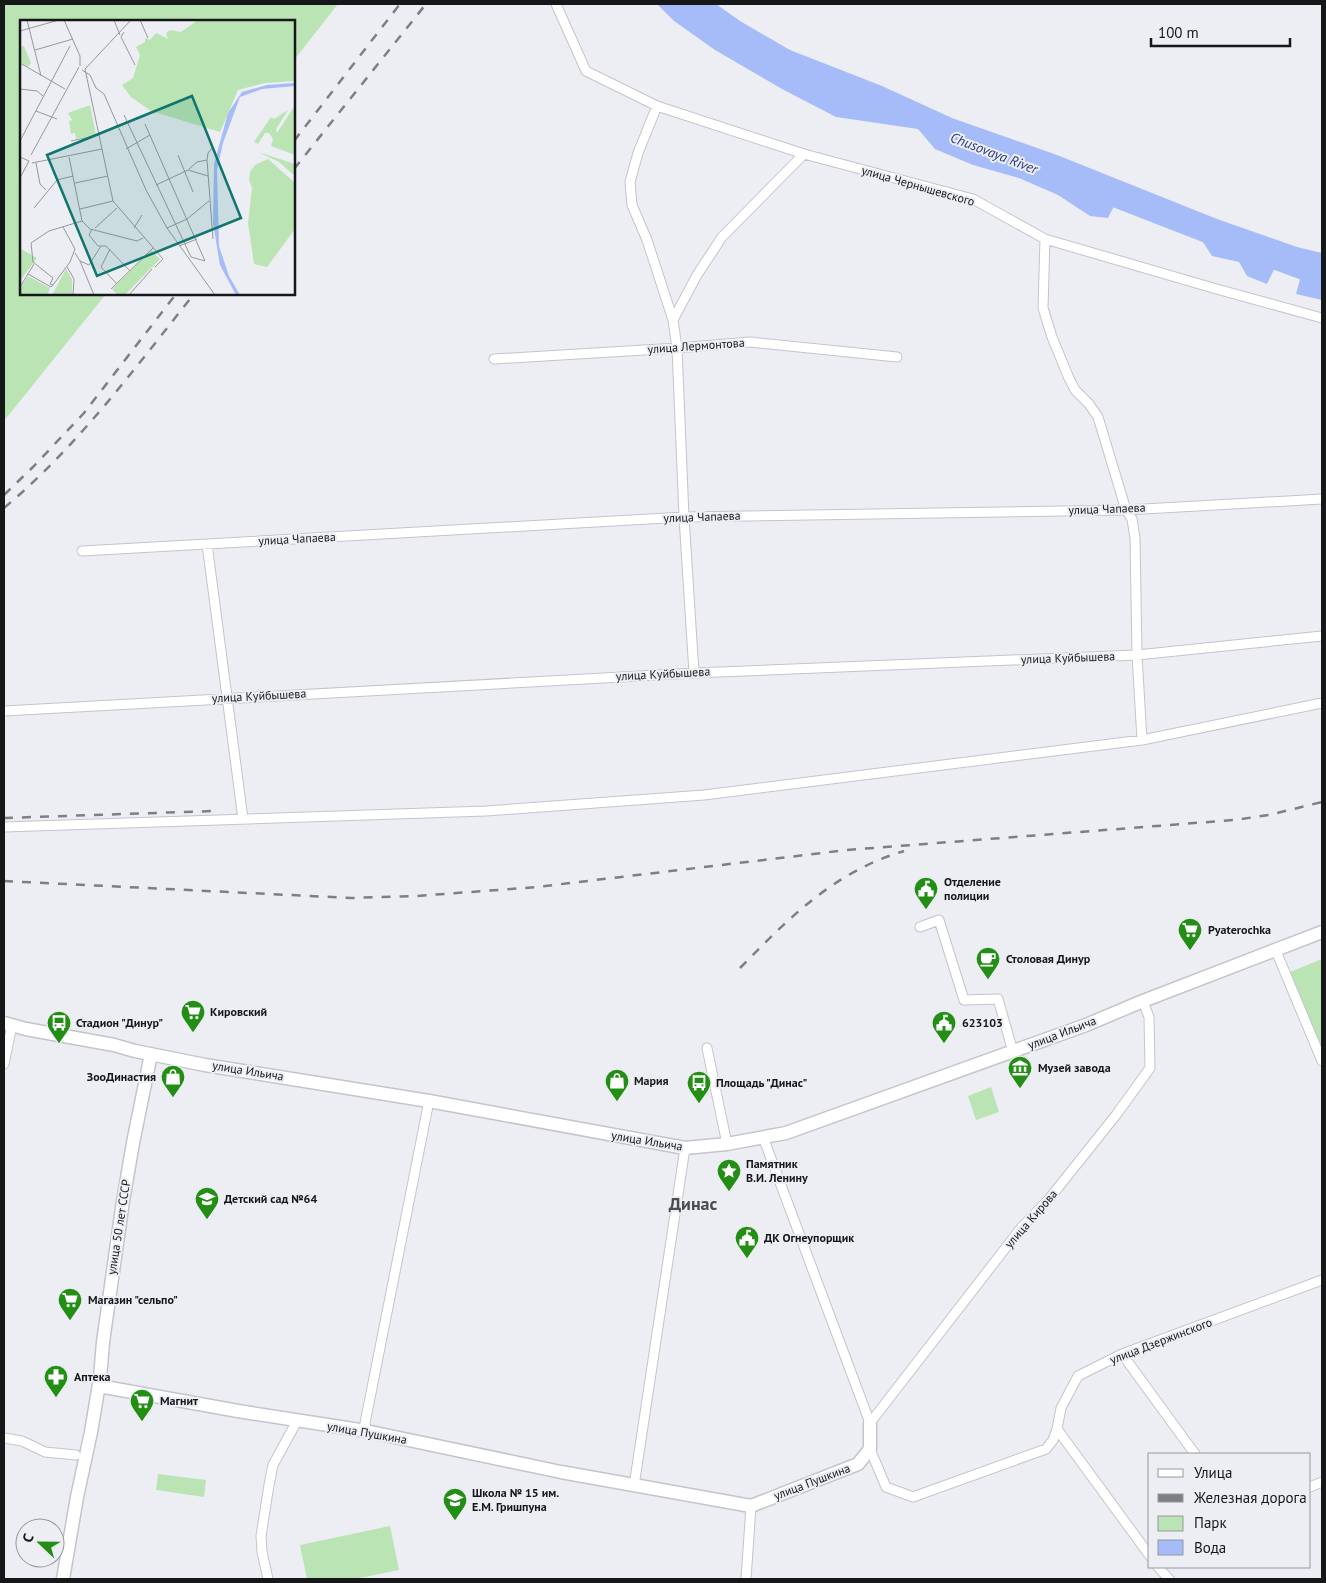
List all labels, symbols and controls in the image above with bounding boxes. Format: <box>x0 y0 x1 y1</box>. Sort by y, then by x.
scale bar <box>1151 15 1290 47</box>
inset map <box>20 20 295 295</box>
text: 100 m <box>1158 23 1199 42</box>
water label: Chusovaya River <box>948 128 1042 178</box>
street label: улица Чернышевского <box>860 162 976 209</box>
street label: улица Лермонтова <box>647 335 745 356</box>
street label: улица Чапаева <box>1068 500 1146 517</box>
street label: улица Чапаева <box>663 508 741 525</box>
street label: улица Чапаева <box>258 529 336 548</box>
street label: улица Куйбышева <box>1021 648 1115 667</box>
street label: улица Куйбышева <box>615 664 711 683</box>
street label: улица Куйбышева <box>211 686 307 705</box>
place label: Отделение полиции <box>944 874 1001 903</box>
public building icon: Отделение полиции <box>913 876 939 910</box>
supermarket icon: Pyaterochka <box>1177 917 1203 951</box>
place label: Pyaterochka <box>1208 922 1271 937</box>
cafe icon: Столовая Динур <box>975 946 1001 980</box>
place label: Столовая Динур <box>1006 951 1091 966</box>
supermarket icon: Кировский <box>180 999 206 1033</box>
place label: Кировский <box>210 1004 267 1019</box>
bus stop icon: Стадион "Динур" <box>46 1010 72 1044</box>
public building icon: 623103 <box>931 1010 957 1044</box>
street label: улица Ильича <box>1026 1013 1098 1052</box>
place label: Стадион "Динур" <box>76 1015 163 1030</box>
place label: 623103 <box>962 1015 1003 1030</box>
museum icon: Музей завода <box>1007 1055 1033 1089</box>
street label: улица Ильича <box>211 1057 285 1084</box>
place label: Музей завода <box>1038 1060 1111 1075</box>
shop icon: ЗооДинастия <box>160 1064 186 1098</box>
shop icon: Мария <box>604 1068 630 1102</box>
place label: ЗооДинастия <box>87 1069 156 1084</box>
bus stop icon: Площадь "Динас" <box>686 1070 712 1104</box>
place label: Мария <box>634 1073 669 1088</box>
place label: Площадь "Динас" <box>716 1075 808 1090</box>
street label: улица Ильича <box>610 1127 684 1154</box>
place label: Памятник В.И. Ленину <box>746 1156 808 1185</box>
place icon: Памятник В.И. Ленину <box>716 1158 742 1192</box>
street label: улица 50 лет СССР <box>104 1178 133 1276</box>
school or university icon: Детский сад №64 <box>194 1186 220 1220</box>
street label: улица Кирова <box>1001 1186 1060 1251</box>
place label: Детский сад №64 <box>224 1191 317 1206</box>
district label: Динас <box>669 1192 718 1215</box>
public building icon: ДК Огнеупорщик <box>734 1225 760 1259</box>
place label: ДК Огнеупорщик <box>764 1230 854 1245</box>
supermarket icon: Магазин "сельпо" <box>57 1287 83 1321</box>
place label: Магазин "сельпо" <box>88 1292 178 1307</box>
street label: улица Дзержинского <box>1108 1314 1214 1367</box>
pharmacy icon: Аптека <box>43 1364 69 1398</box>
place label: Аптека <box>74 1369 111 1384</box>
supermarket icon: Магнит <box>129 1388 155 1422</box>
place label: Магнит <box>160 1393 198 1408</box>
street label: улица Пушкина <box>326 1418 408 1447</box>
legend <box>1148 1453 1311 1568</box>
street label: улица Пушкина <box>771 1460 852 1503</box>
text: Улица <box>1194 1463 1232 1482</box>
place label: Школа № 15 им. Е.М. Гришпуна <box>472 1485 559 1514</box>
school or university icon: Школа № 15 им. Е.М. Гришпуна <box>442 1487 468 1521</box>
text: Железная дорога <box>1193 1488 1307 1507</box>
text: Парк <box>1194 1513 1227 1532</box>
north arrow <box>15 1518 65 1568</box>
text: С <box>18 1531 38 1545</box>
text: Вода <box>1194 1538 1226 1557</box>

